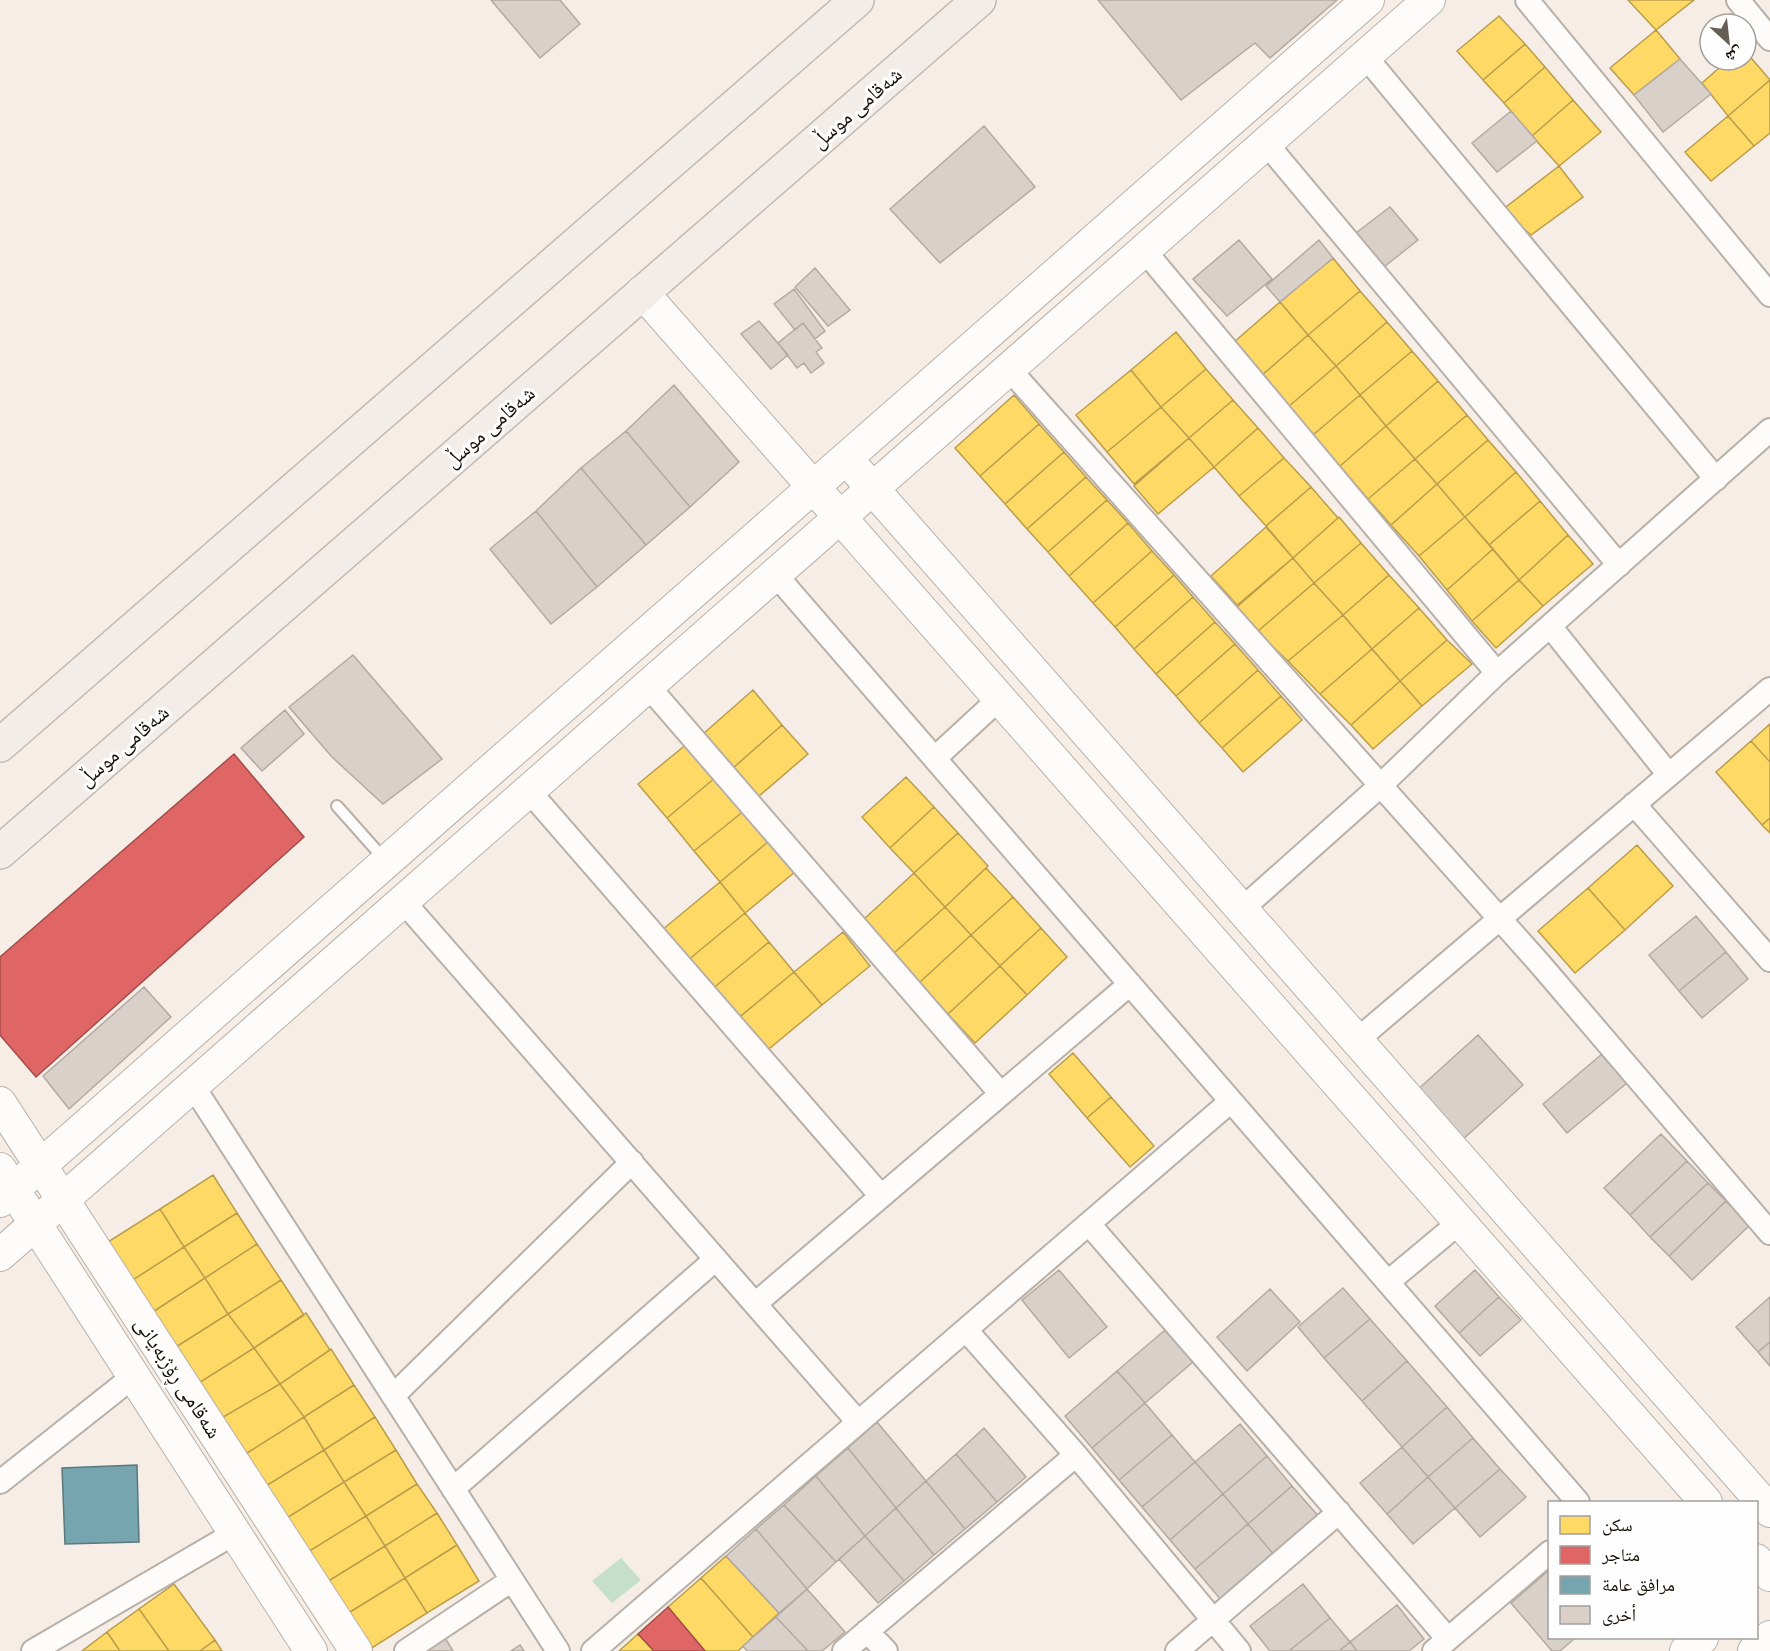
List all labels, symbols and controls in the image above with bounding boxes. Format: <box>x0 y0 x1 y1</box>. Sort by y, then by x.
north arrow <box>1698 12 1758 72</box>
text: ش <box>1723 43 1747 68</box>
street label: شەقامی موسڵ <box>805 60 907 154</box>
street label: شەقامی موسڵ <box>438 379 540 473</box>
street label: شەقامی موسڵ <box>72 698 174 792</box>
street label: شەقامی ڕۆژبەیانی <box>126 1311 229 1445</box>
legend <box>1548 1501 1758 1639</box>
text: سكن <box>1602 1513 1633 1536</box>
text: متاجر <box>1601 1543 1640 1566</box>
text: مرافق عامة <box>1602 1573 1675 1596</box>
text: أخرى <box>1602 1603 1636 1626</box>

